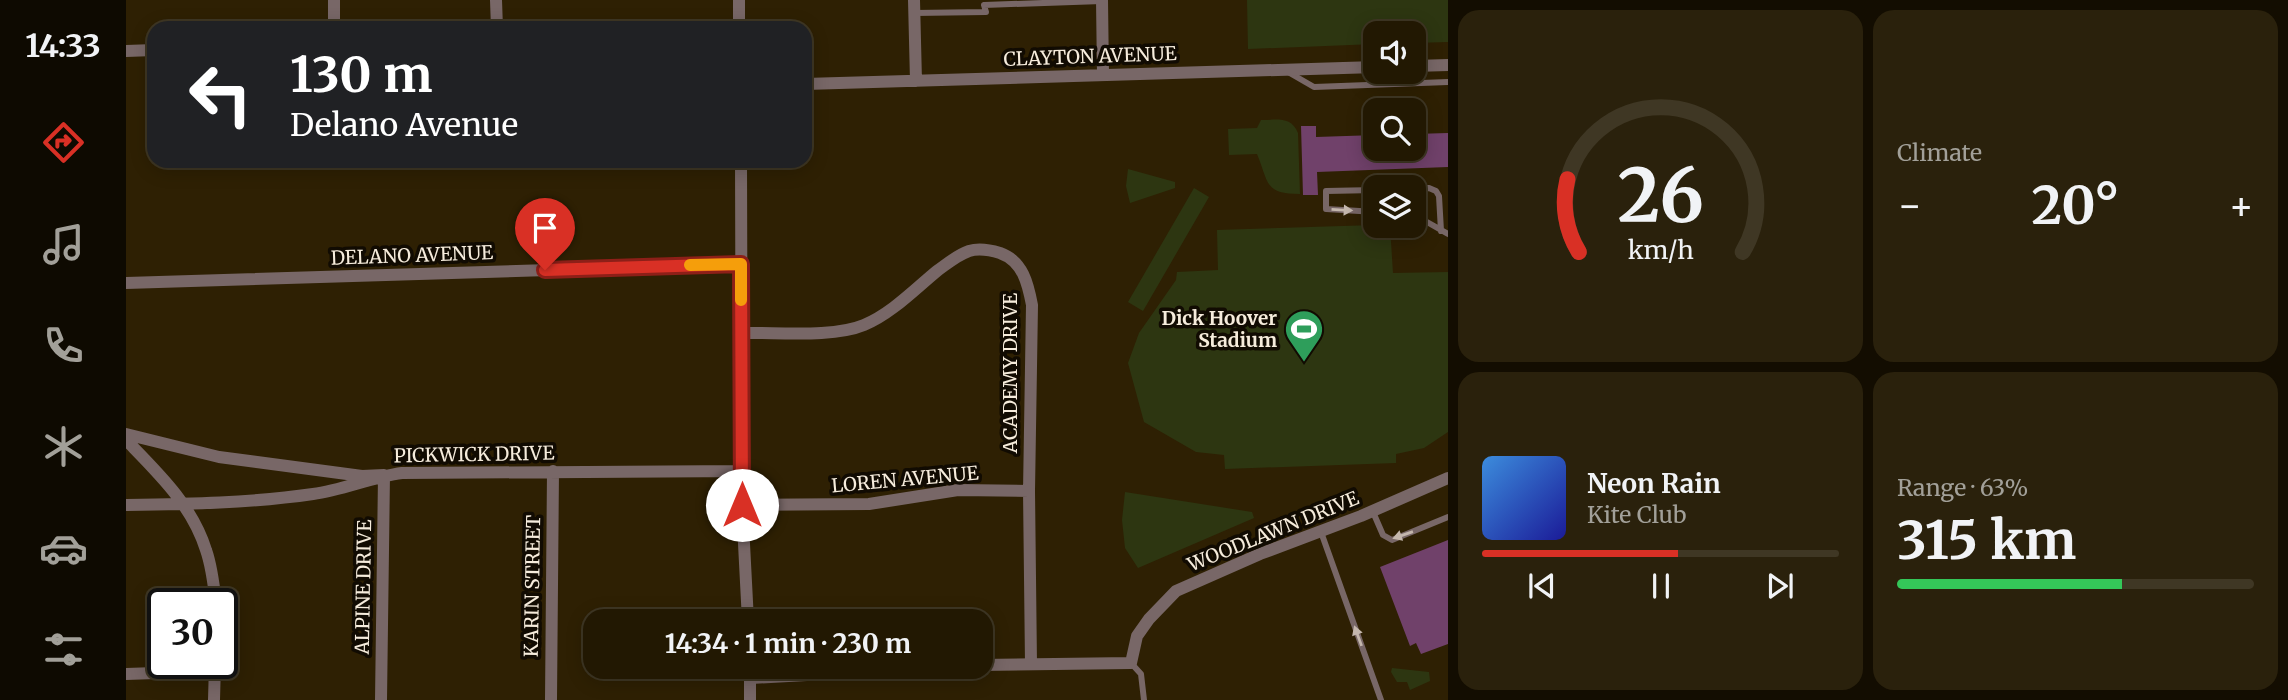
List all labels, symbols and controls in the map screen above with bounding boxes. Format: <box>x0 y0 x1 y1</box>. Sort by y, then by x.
map controls <box>1363 21 1426 238</box>
button: sound <box>1363 21 1426 84</box>
text: 14:33 <box>25 26 101 66</box>
street label: CLAYTON AVENUE <box>1003 41 1177 71</box>
text: 130 m <box>290 44 433 105</box>
icon: left <box>175 49 266 140</box>
button: search <box>1363 98 1426 161</box>
text: Delano Avenue <box>290 105 518 145</box>
icon: directions <box>39 118 88 167</box>
text: Climate <box>1897 138 1982 167</box>
text: 26 <box>1617 150 1704 242</box>
text: 20° <box>2031 173 2120 238</box>
button: layers <box>1363 175 1426 238</box>
text: − <box>1897 182 1922 229</box>
text: + <box>2229 182 2254 229</box>
pin <box>515 198 575 270</box>
one-way arrow <box>1331 205 1353 216</box>
icon: arrive <box>526 209 564 247</box>
icon: music <box>39 220 88 269</box>
text: km/h <box>1627 234 1694 266</box>
street label: DELANO AVENUE <box>330 240 494 270</box>
street label: ACADEMY DRIVE <box>998 293 1022 454</box>
place label: Dick Hoover Stadium <box>1161 306 1277 352</box>
sports icon: Dick Hoover Stadium <box>1283 308 1325 363</box>
icon: phone <box>39 321 88 370</box>
icon: climate <box>39 422 88 471</box>
street label: PICKWICK DRIVE <box>393 441 555 467</box>
street label: LOREN AVENUE <box>830 461 980 497</box>
text: Neon Rain <box>1587 467 1721 500</box>
position arrow <box>705 468 779 542</box>
text: Range · 63% <box>1897 473 2028 502</box>
street label: WOODLAWN DRIVE <box>1183 486 1362 577</box>
text: Kite Club <box>1587 500 1686 529</box>
text: 315 km <box>1897 508 2076 573</box>
street label: KARIN STREET <box>519 515 545 657</box>
street label: ALPINE DRIVE <box>350 519 376 656</box>
icon: car <box>39 524 88 573</box>
one-way arrow <box>1393 530 1414 541</box>
icon: previous <box>1523 567 1561 605</box>
icon: pause <box>1642 567 1680 605</box>
icon: next <box>1761 567 1799 605</box>
speed limit sign: 30 <box>147 588 238 679</box>
icon: filters <box>39 625 88 674</box>
one-way arrow <box>1352 625 1363 646</box>
text: 14:34 · 1 min · 230 m <box>665 627 911 660</box>

